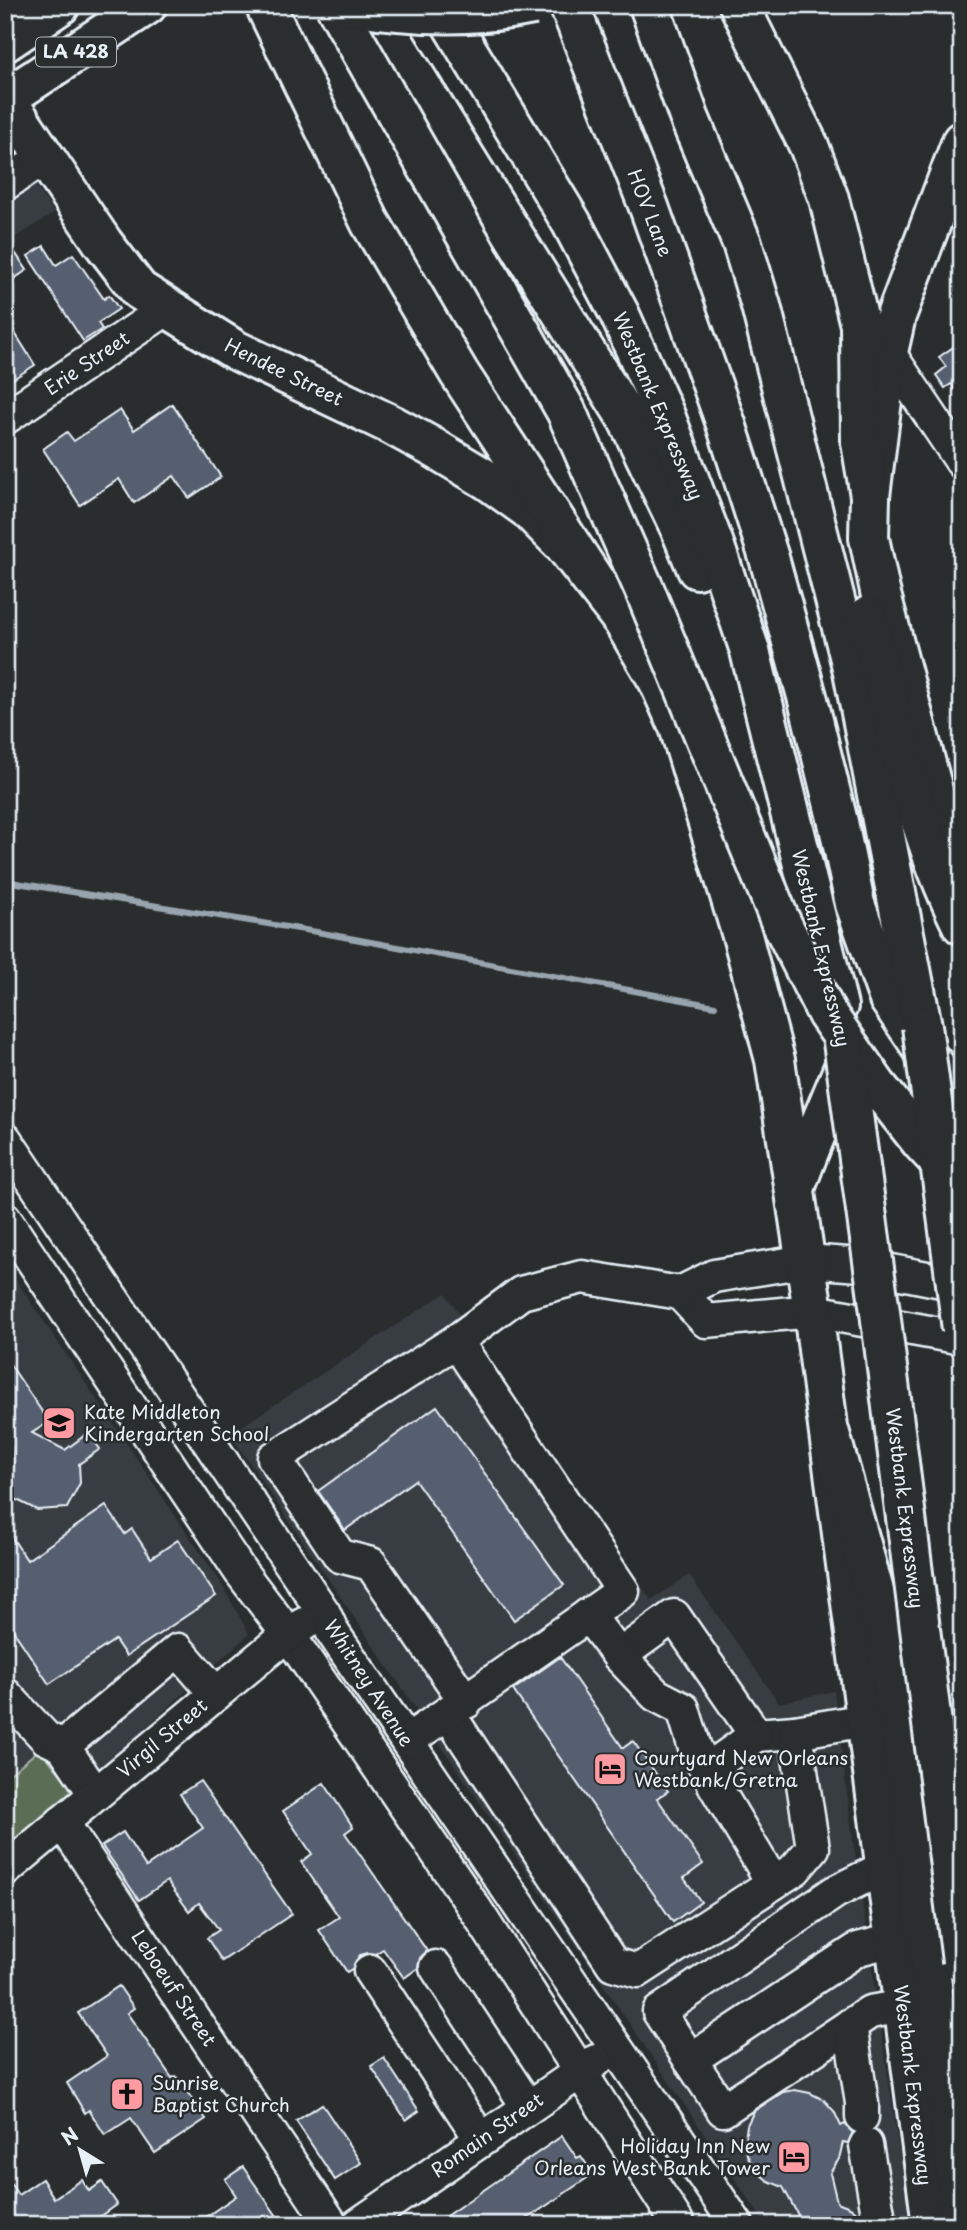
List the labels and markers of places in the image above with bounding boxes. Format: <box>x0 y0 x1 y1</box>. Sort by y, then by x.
place label: Kate Middleton Kindergarten School <box>84 1397 269 1447</box>
school or university icon: Kate Middleton Kindergarten School <box>40 1404 78 1442</box>
place label: Courtyard New Orleans Westbank/Gretna <box>634 1743 848 1793</box>
hotel icon: Courtyard New Orleans Westbank/Gretna <box>591 1750 629 1788</box>
place label: Sunrise Baptist Church <box>152 2068 290 2118</box>
church icon: Sunrise Baptist Church <box>108 2075 146 2113</box>
place label: Holiday Inn New Orleans West Bank Tower <box>534 2131 770 2181</box>
hotel icon: Holiday Inn New Orleans West Bank Tower <box>775 2138 813 2176</box>

